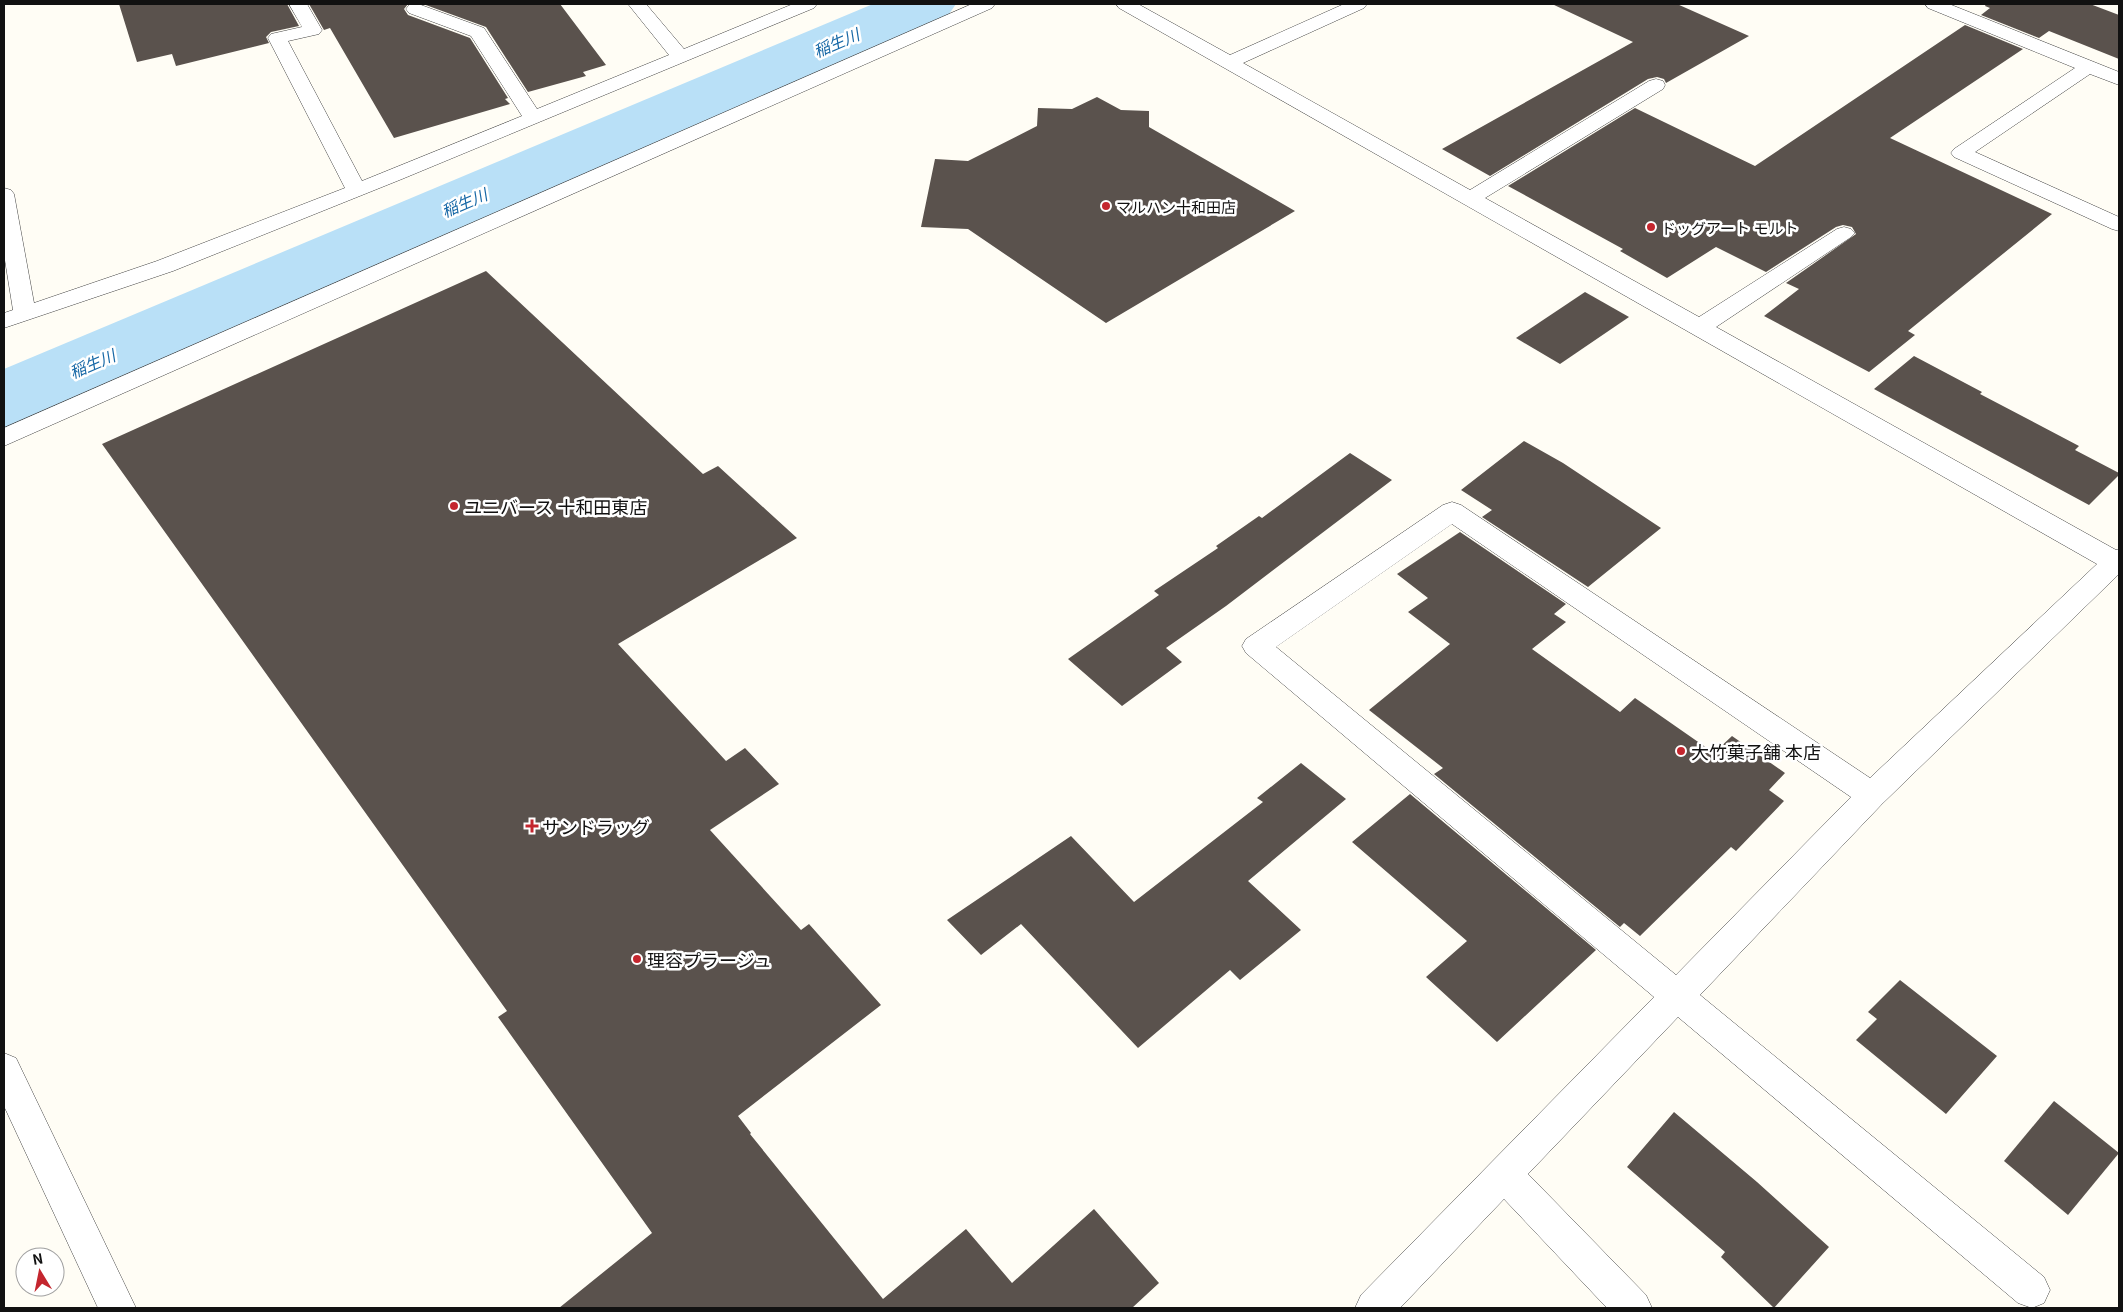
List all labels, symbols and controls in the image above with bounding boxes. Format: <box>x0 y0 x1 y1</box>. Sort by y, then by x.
water label: 稲生川 <box>809 21 865 62</box>
water label: 稲生川 <box>437 181 493 222</box>
place label: マルハン十和田店 <box>1116 196 1236 217</box>
marker: マルハン十和田店 <box>1100 200 1112 212</box>
place label: ドッグアート モルト <box>1661 217 1798 238</box>
marker: ドッグアート モルト <box>1645 221 1657 233</box>
water label: 稲生川 <box>65 342 121 383</box>
place label: ユニバース 十和田東店 <box>464 493 647 519</box>
marker: ユニバース 十和田東店 <box>448 500 460 512</box>
place label: 大竹菓子舗 本店 <box>1691 738 1821 764</box>
marker: 大竹菓子舗 本店 <box>1675 745 1687 757</box>
place label: サンドラッグ <box>542 813 650 839</box>
marker: サンドラッグ <box>526 820 538 832</box>
place label: 理容プラージュ <box>647 946 771 972</box>
marker: 理容プラージュ <box>631 953 643 965</box>
north arrow <box>15 1247 65 1297</box>
text: N <box>31 1247 44 1269</box>

